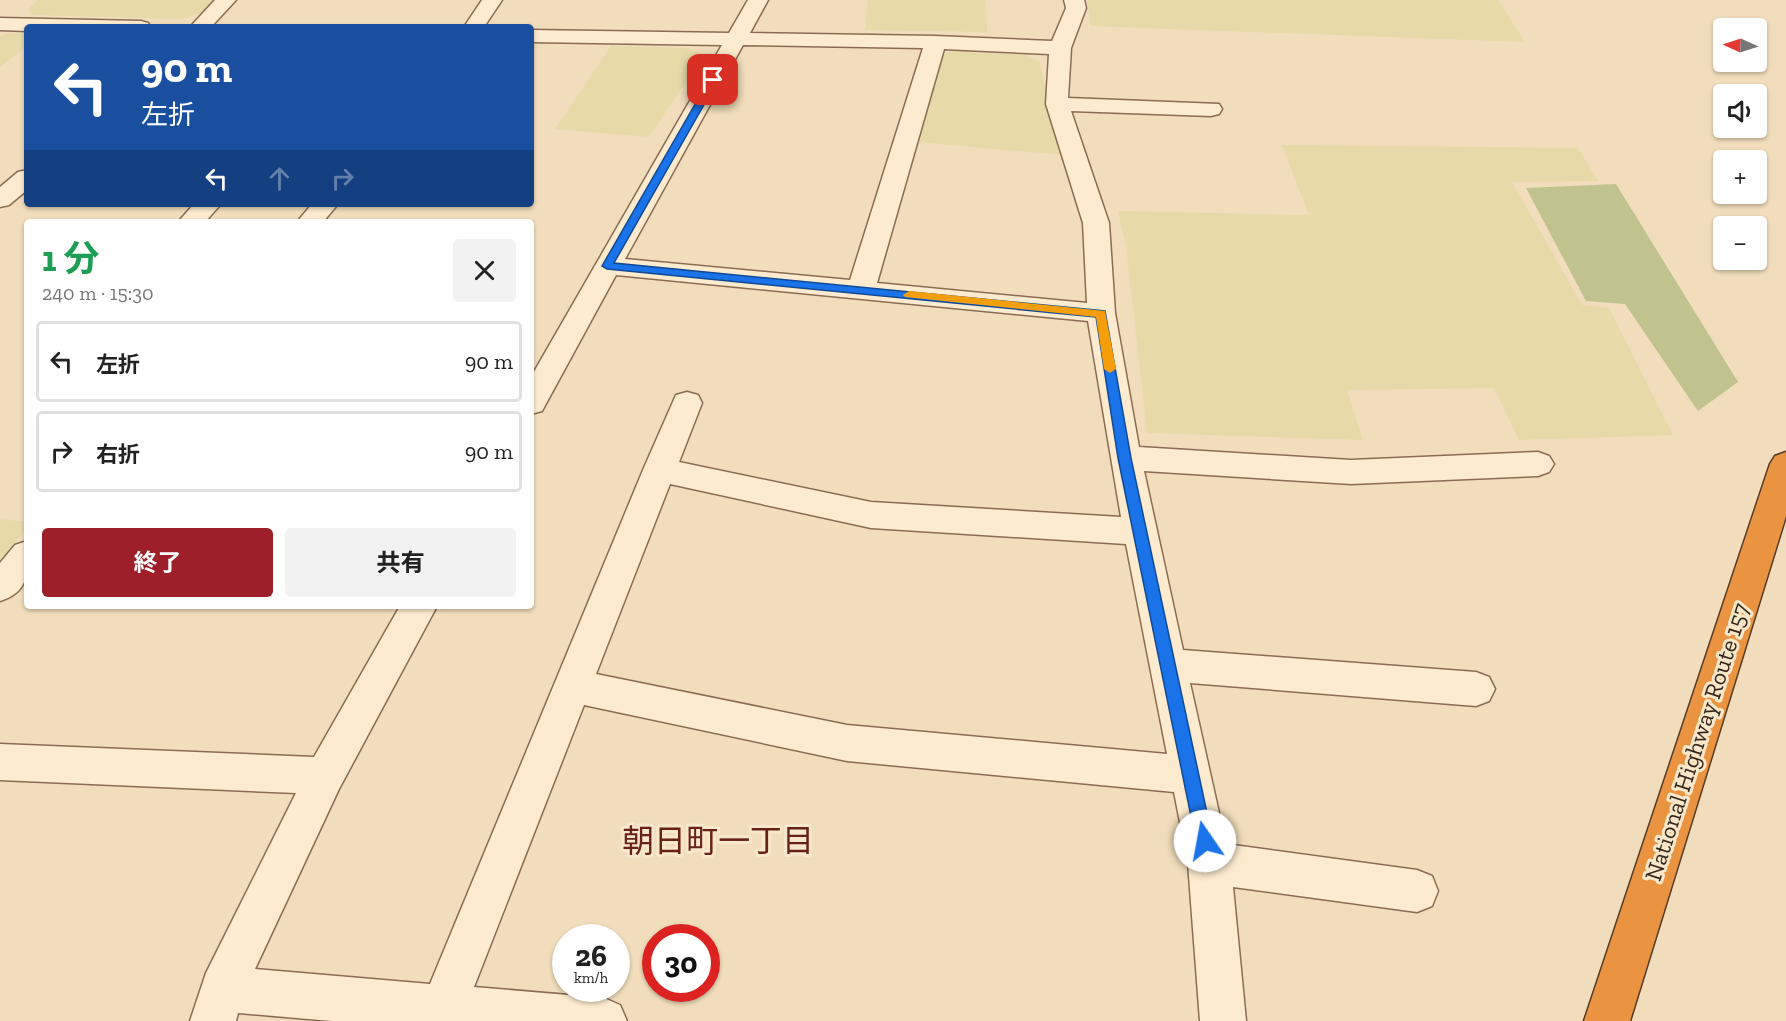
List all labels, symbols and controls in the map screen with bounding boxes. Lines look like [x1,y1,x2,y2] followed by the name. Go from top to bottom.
[1713,18,1767,72] north arrow
[1713,18,1767,270] map controls
[141,42,232,93] text: 90 m
[42,48,120,126] icon: left
[687,54,738,105] pin
[696,63,729,96] icon: arrive
[1713,84,1767,138] button: sound
[141,99,195,131] text: 左折
[1713,150,1767,204] button: +
[200,162,233,195] icon: left
[263,162,296,195] icon: ahead
[326,162,359,195] icon: right
[1713,216,1767,270] button: −
[42,237,99,280] text: 1 分
[453,239,516,302] button: close
[42,281,154,305] text: 240 m · 15:30
[45,345,78,378] icon: left
[465,348,513,375] text: 90 m
[96,351,140,378] text: 左折
[45,435,78,468] icon: right
[465,438,513,465] text: 90 m
[96,441,140,468] text: 右折
[42,528,273,597] button: 終了
[285,528,516,597] button: 共有
[1638,599,1755,884] street label: National Highway Route 157
[1173,809,1237,873] position arrow
[622,822,814,860] district label: 朝日町一丁目
[642,924,720,1002] speed limit sign: 30
[575,938,607,974] text: 26
[574,969,608,987] text: km/h

